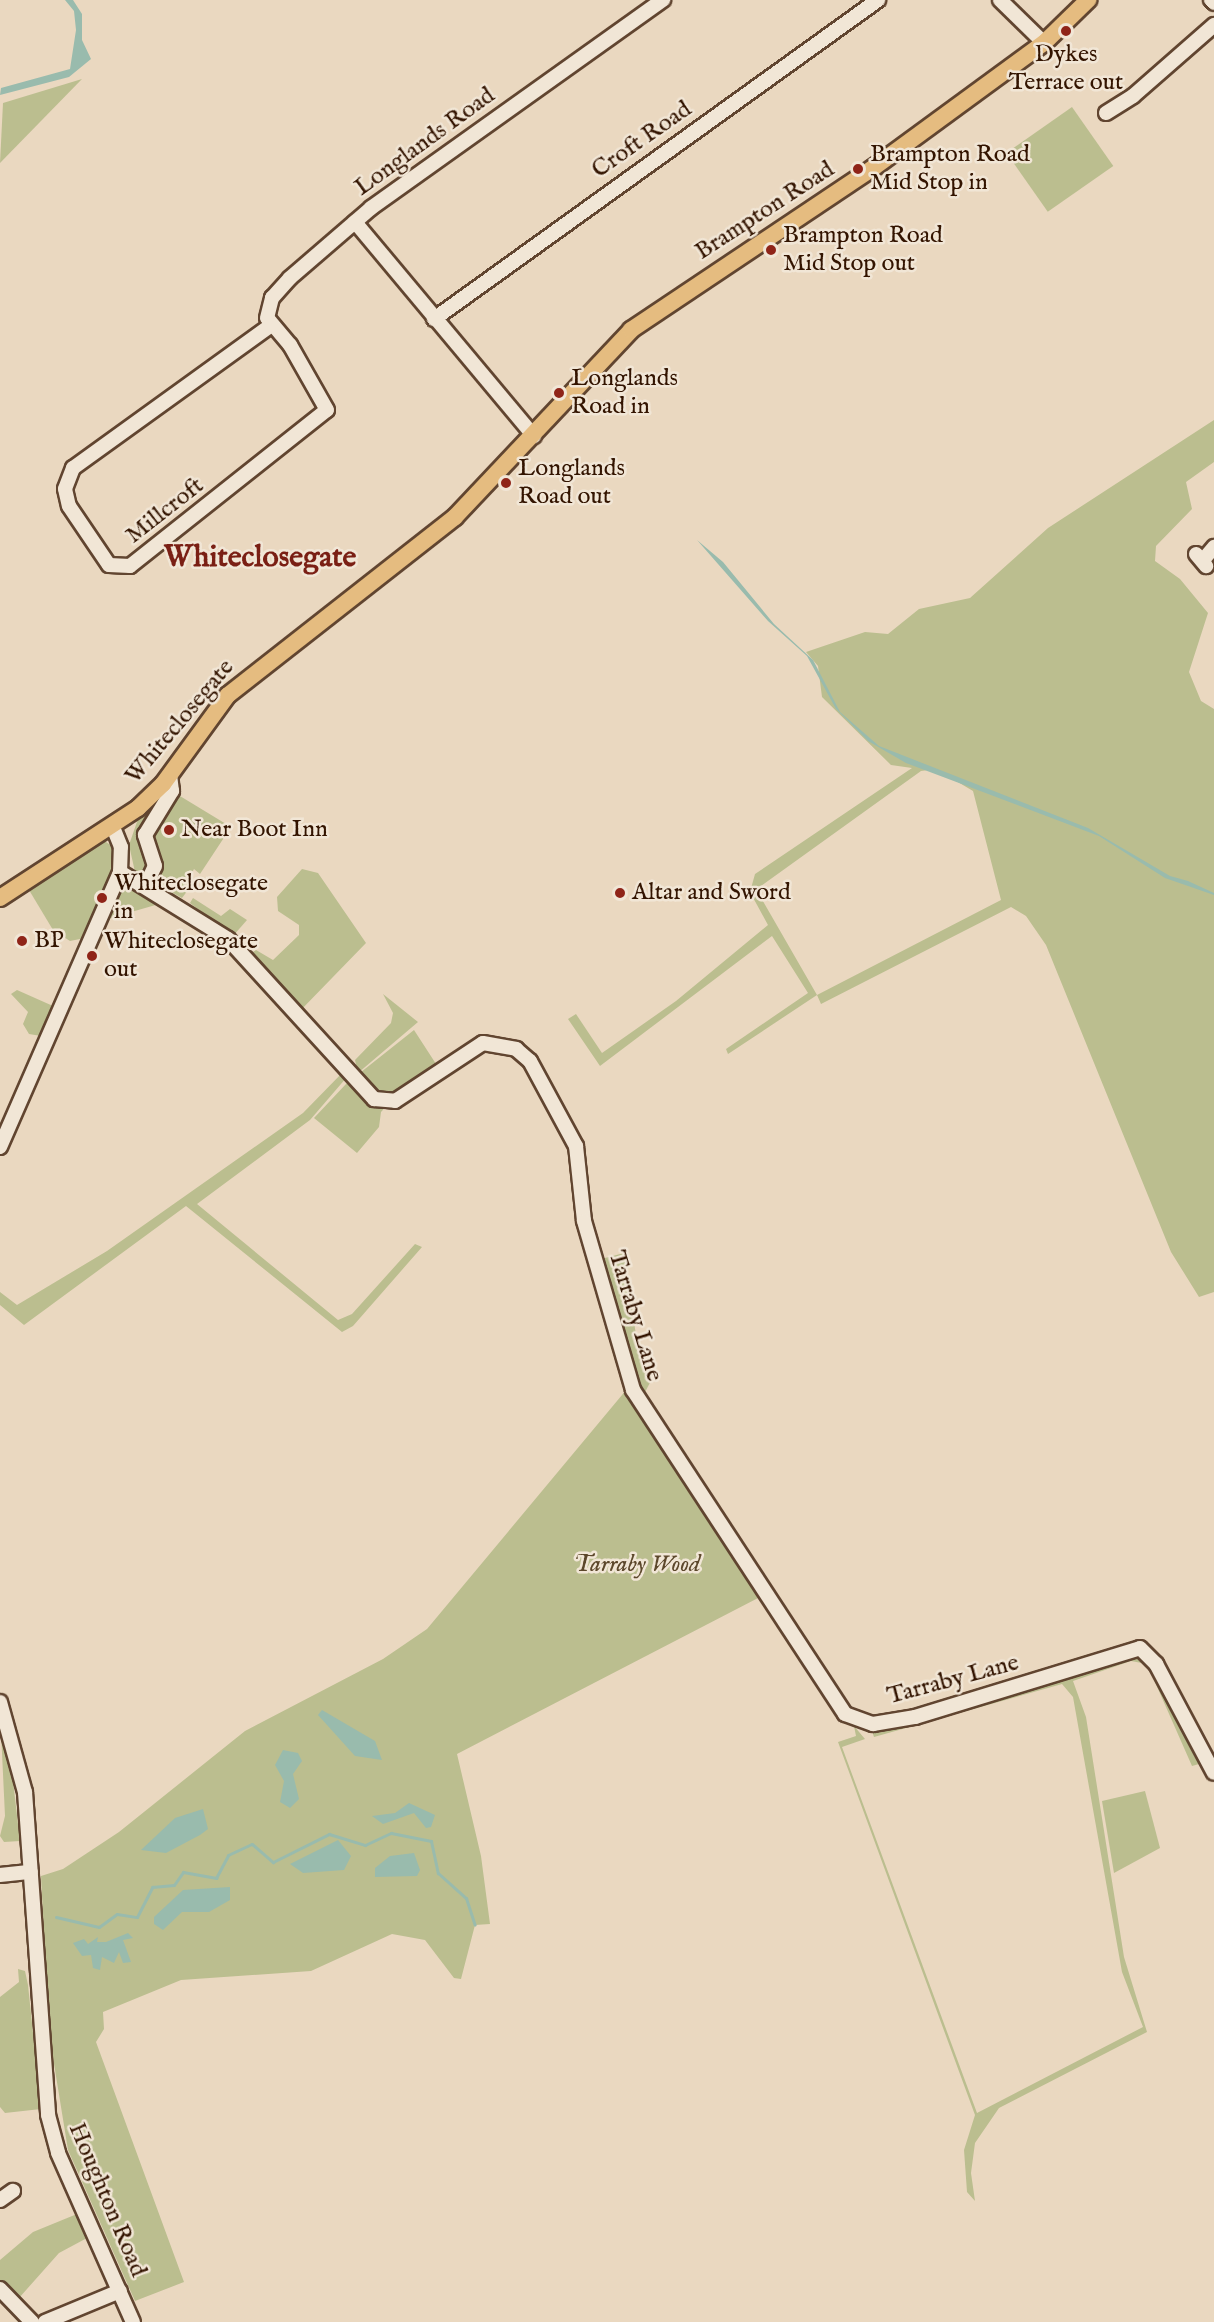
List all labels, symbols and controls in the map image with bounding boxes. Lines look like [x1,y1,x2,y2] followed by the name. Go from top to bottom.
[1059,24,1073,38] marker: Dykes Terrace out
[1009,41,1123,97] place label: Dykes Terrace out
[349,81,501,203] street label: Longlands Road
[587,95,697,185] street label: Croft Road
[870,141,1030,197] place label: Brampton Road Mid Stop in
[690,155,840,267] street label: Brampton Road
[851,162,865,176] marker: Brampton Road Mid Stop in
[783,222,943,278] place label: Brampton Road Mid Stop out
[764,243,778,257] marker: Brampton Road Mid Stop out
[571,365,678,421] place label: Longlands Road in
[552,386,566,400] marker: Longlands Road in
[518,455,625,511] place label: Longlands Road out
[120,472,210,550] street label: Millcroft
[499,476,513,490] marker: Longlands Road out
[164,540,356,576] district label: Whiteclosegate
[119,654,241,790] street label: Whiteclosegate
[181,816,328,844] place label: Near Boot Inn
[162,823,176,837] marker: Near Boot Inn
[114,870,268,926] place label: Whiteclosegate in
[632,879,791,907] place label: Altar and Sword
[613,886,627,900] marker: Altar and Sword
[95,891,109,905] marker: Whiteclosegate in
[34,927,64,955] place label: BP
[104,928,258,984] place label: Whiteclosegate out
[15,934,29,948] marker: BP
[85,949,99,963] marker: Whiteclosegate out
[602,1247,668,1385] street label: Tarraby Lane
[574,1551,700,1579] park label: Tarraby Wood
[884,1649,1022,1711] street label: Tarraby Lane
[62,2119,152,2281] street label: Houghton Road

